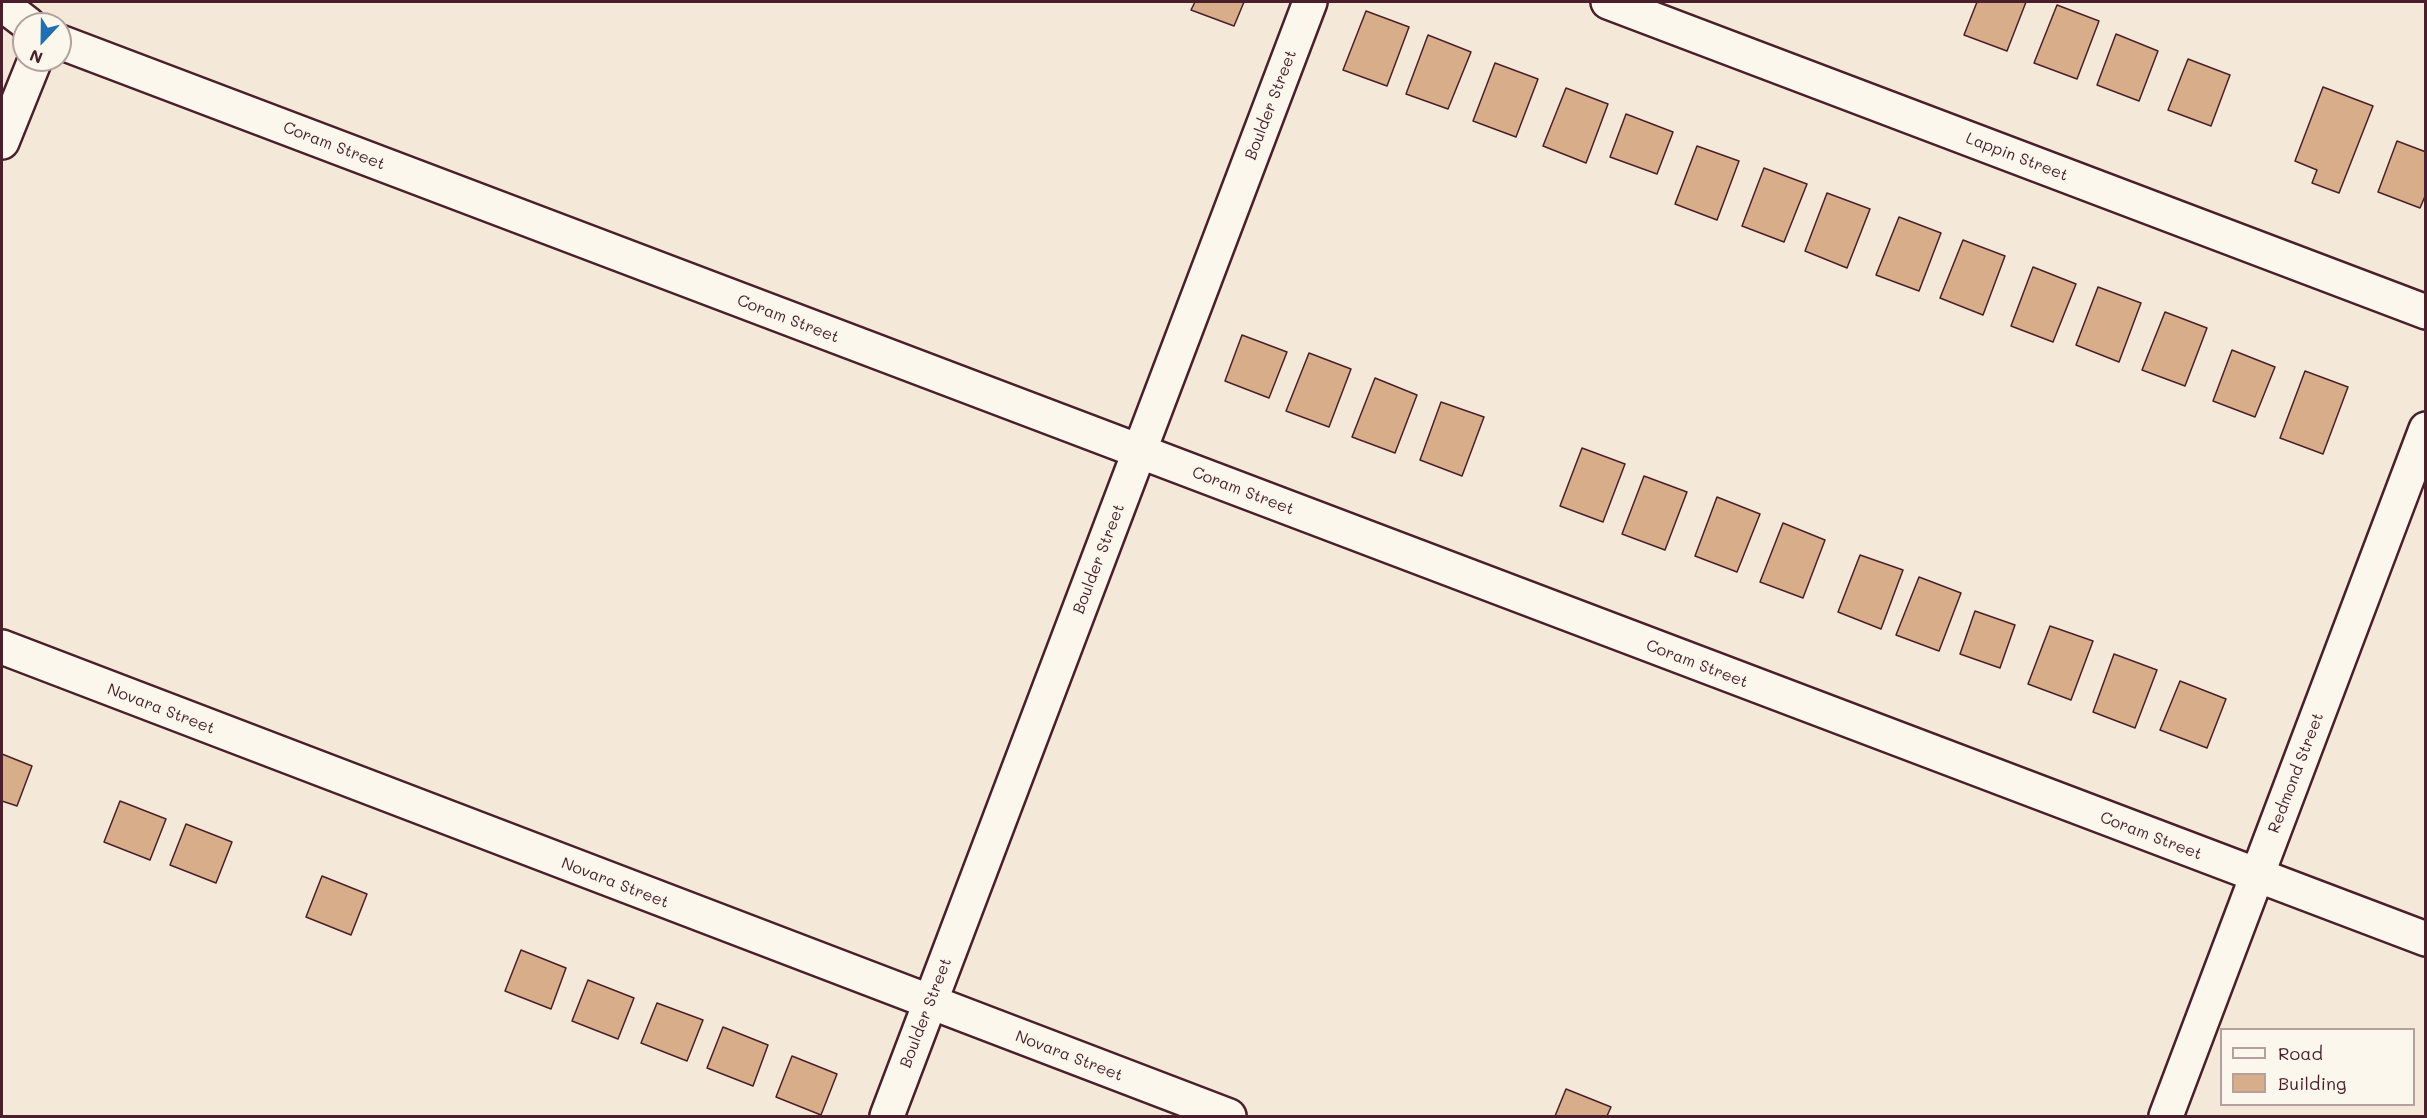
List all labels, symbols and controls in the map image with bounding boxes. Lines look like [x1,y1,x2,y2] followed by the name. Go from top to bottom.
[12,12,72,72] north arrow
[26,45,45,69] text: N
[1241,47,1301,163] street label: Boulder Street
[280,118,388,174] street label: Coram Street
[1963,129,2071,185] street label: Lappin Street
[734,291,842,347] street label: Coram Street
[1189,463,1297,519] street label: Coram Street
[1069,501,1129,617] street label: Boulder Street
[1643,636,1751,692] street label: Coram Street
[104,680,218,738] street label: Novara Street
[2264,710,2328,836] street label: Redmond Street
[2097,808,2205,864] street label: Coram Street
[558,854,672,912] street label: Novara Street
[896,955,956,1071] street label: Boulder Street
[1012,1027,1126,1085] street label: Novara Street
[2220,1028,2415,1106] legend
[2278,1041,2323,1065] text: Road
[2278,1071,2346,1095] text: Building

